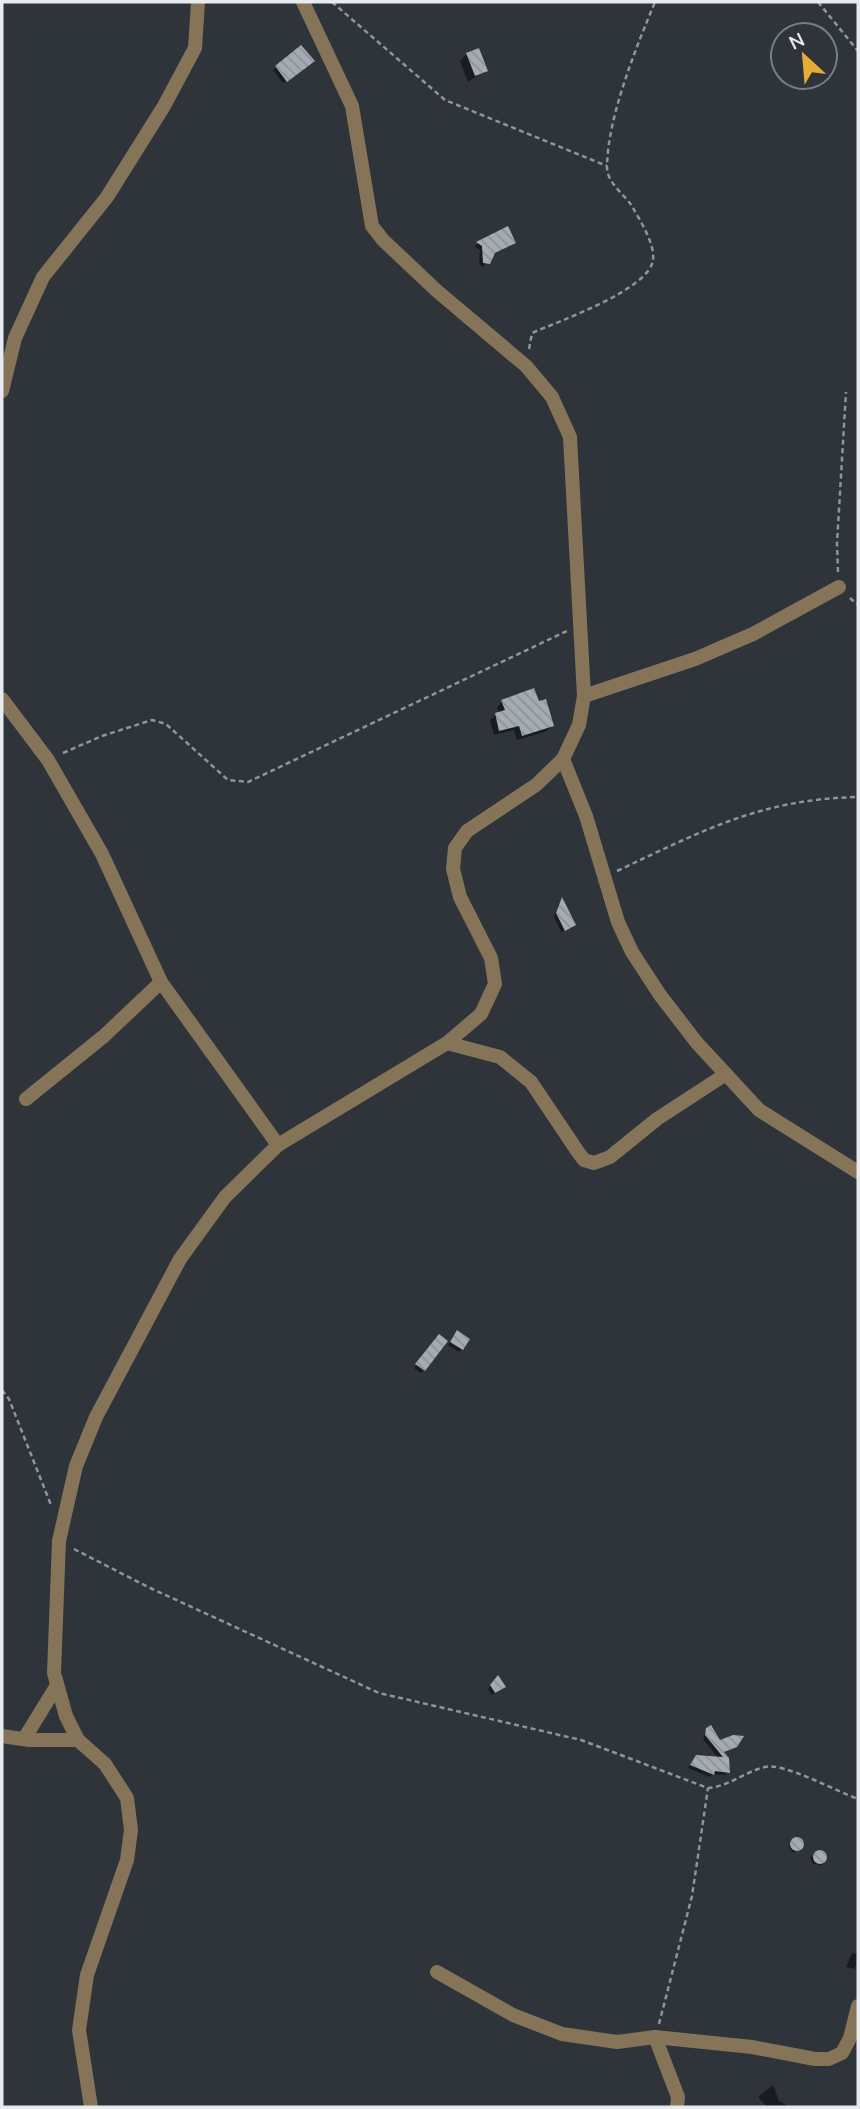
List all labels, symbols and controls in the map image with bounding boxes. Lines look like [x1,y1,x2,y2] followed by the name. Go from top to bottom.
[769,21,839,91] north arrow
[785,27,809,56] text: N

